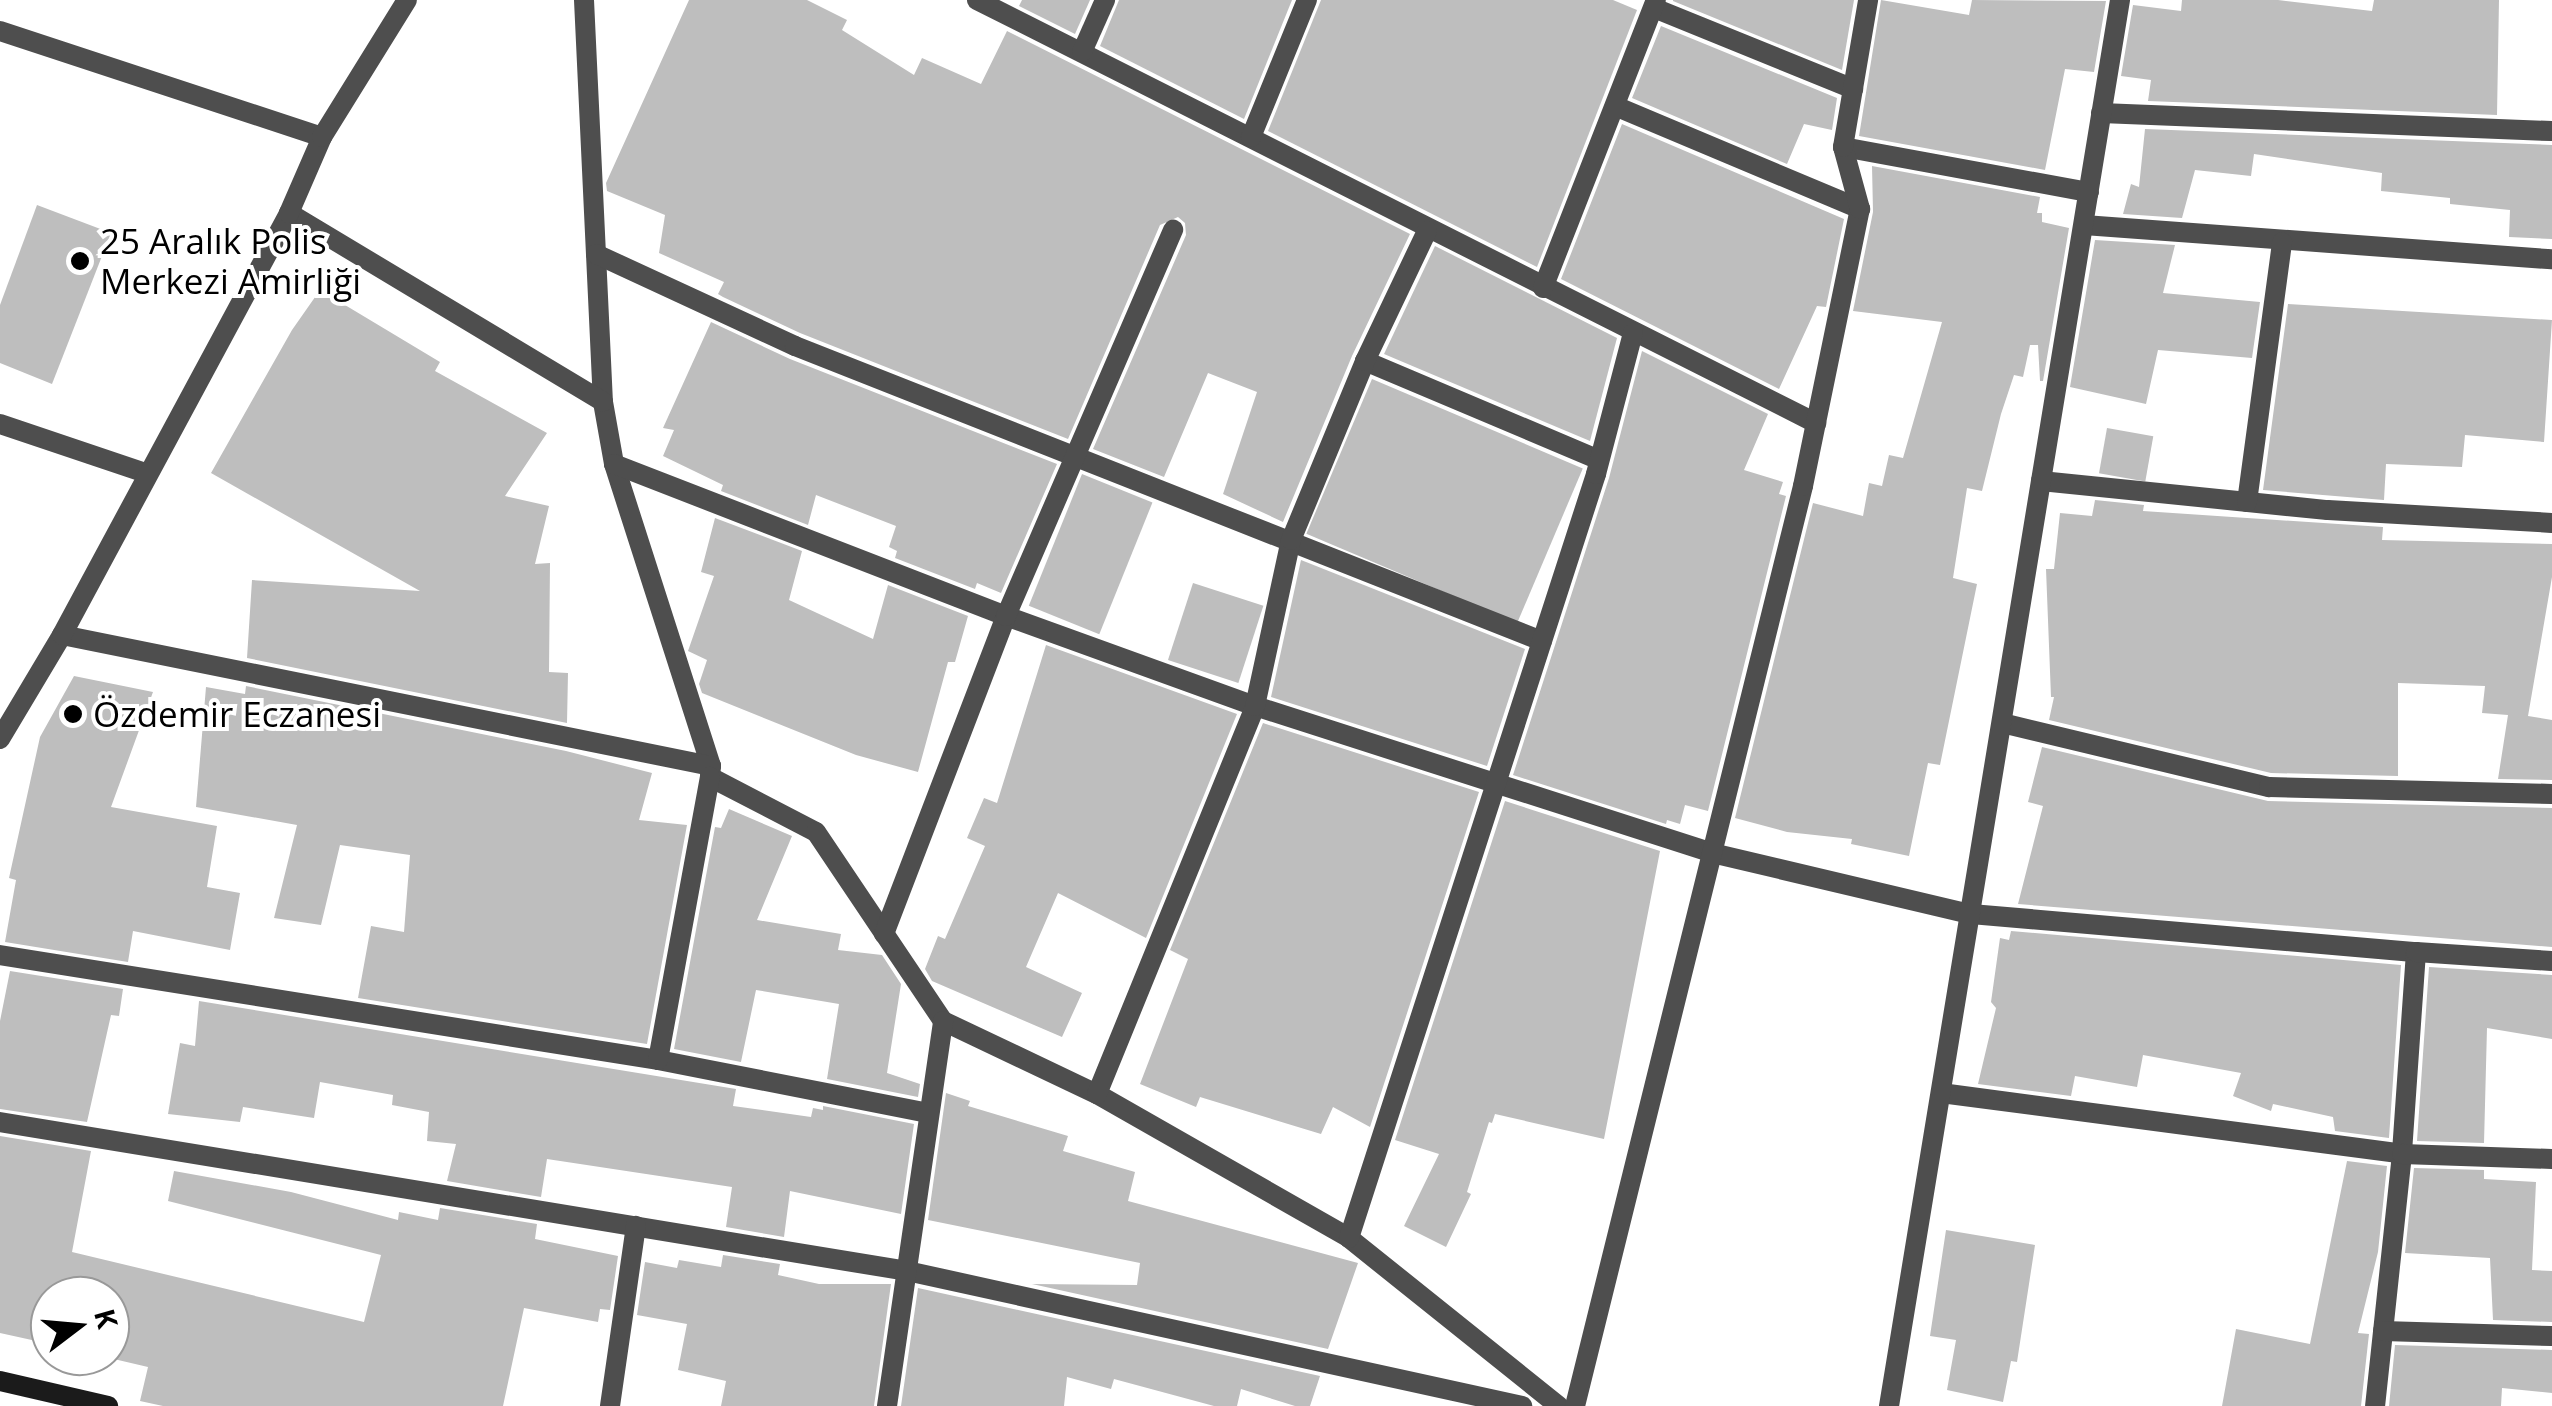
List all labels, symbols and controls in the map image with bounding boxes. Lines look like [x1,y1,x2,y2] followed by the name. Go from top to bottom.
[100,220,361,302] place label: 25 Aralık Polis Merkezi Amirliği
[69,250,91,272] marker: 25 Aralık Polis Merkezi Amirliği
[93,693,381,735] place label: Özdemir Eczanesi
[62,703,84,725] marker: Özdemir Eczanesi
[30,1276,130,1376] north arrow
[86,1304,128,1332] text: K

